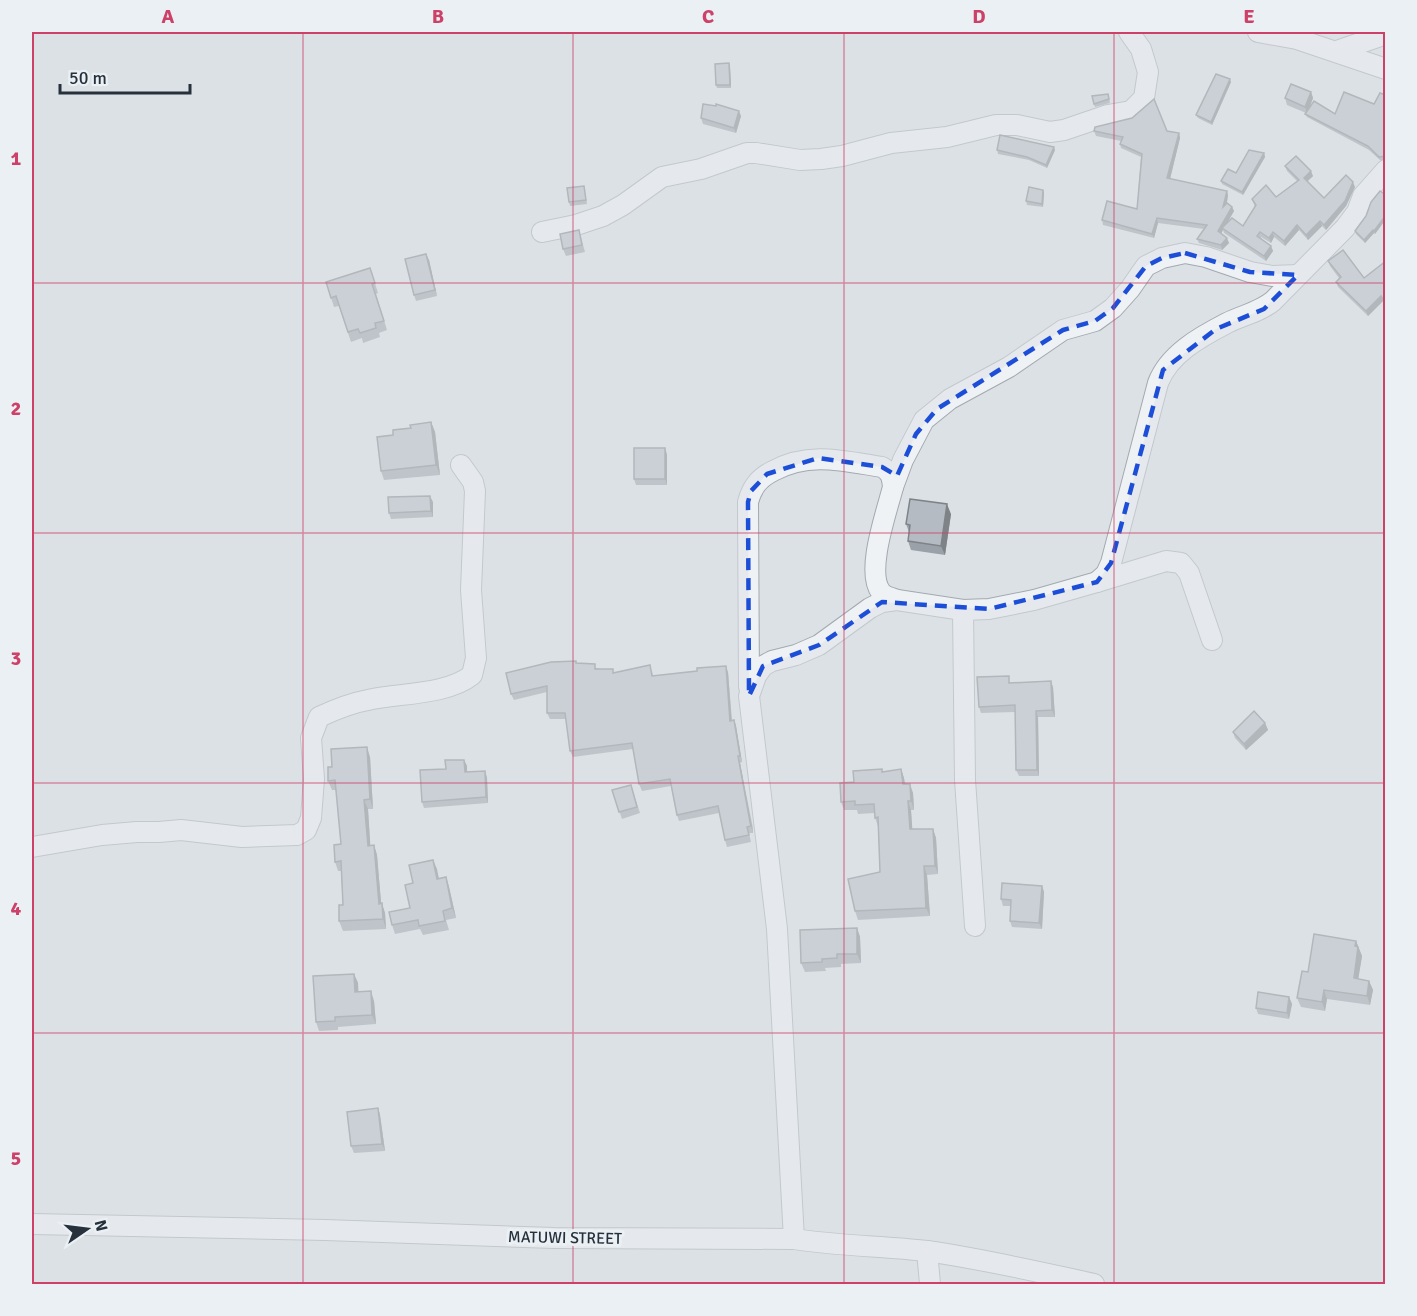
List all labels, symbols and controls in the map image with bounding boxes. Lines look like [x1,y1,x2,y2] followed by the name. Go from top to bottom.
[162,4,175,29] text: A
[432,4,444,29] text: B
[702,4,714,29] text: C
[972,4,986,29] text: D
[1243,4,1255,29] text: E
[60,57,190,95] scale bar
[69,67,107,89] text: 50 m
[11,146,22,171] text: 1
[11,396,21,421] text: 2
[11,646,21,671] text: 3
[11,896,22,921] text: 4
[11,1146,21,1171] text: 5
[57,1199,117,1259] north arrow
[90,1218,112,1233] text: N
[508,1227,622,1249] street label: MATUWI STREET

